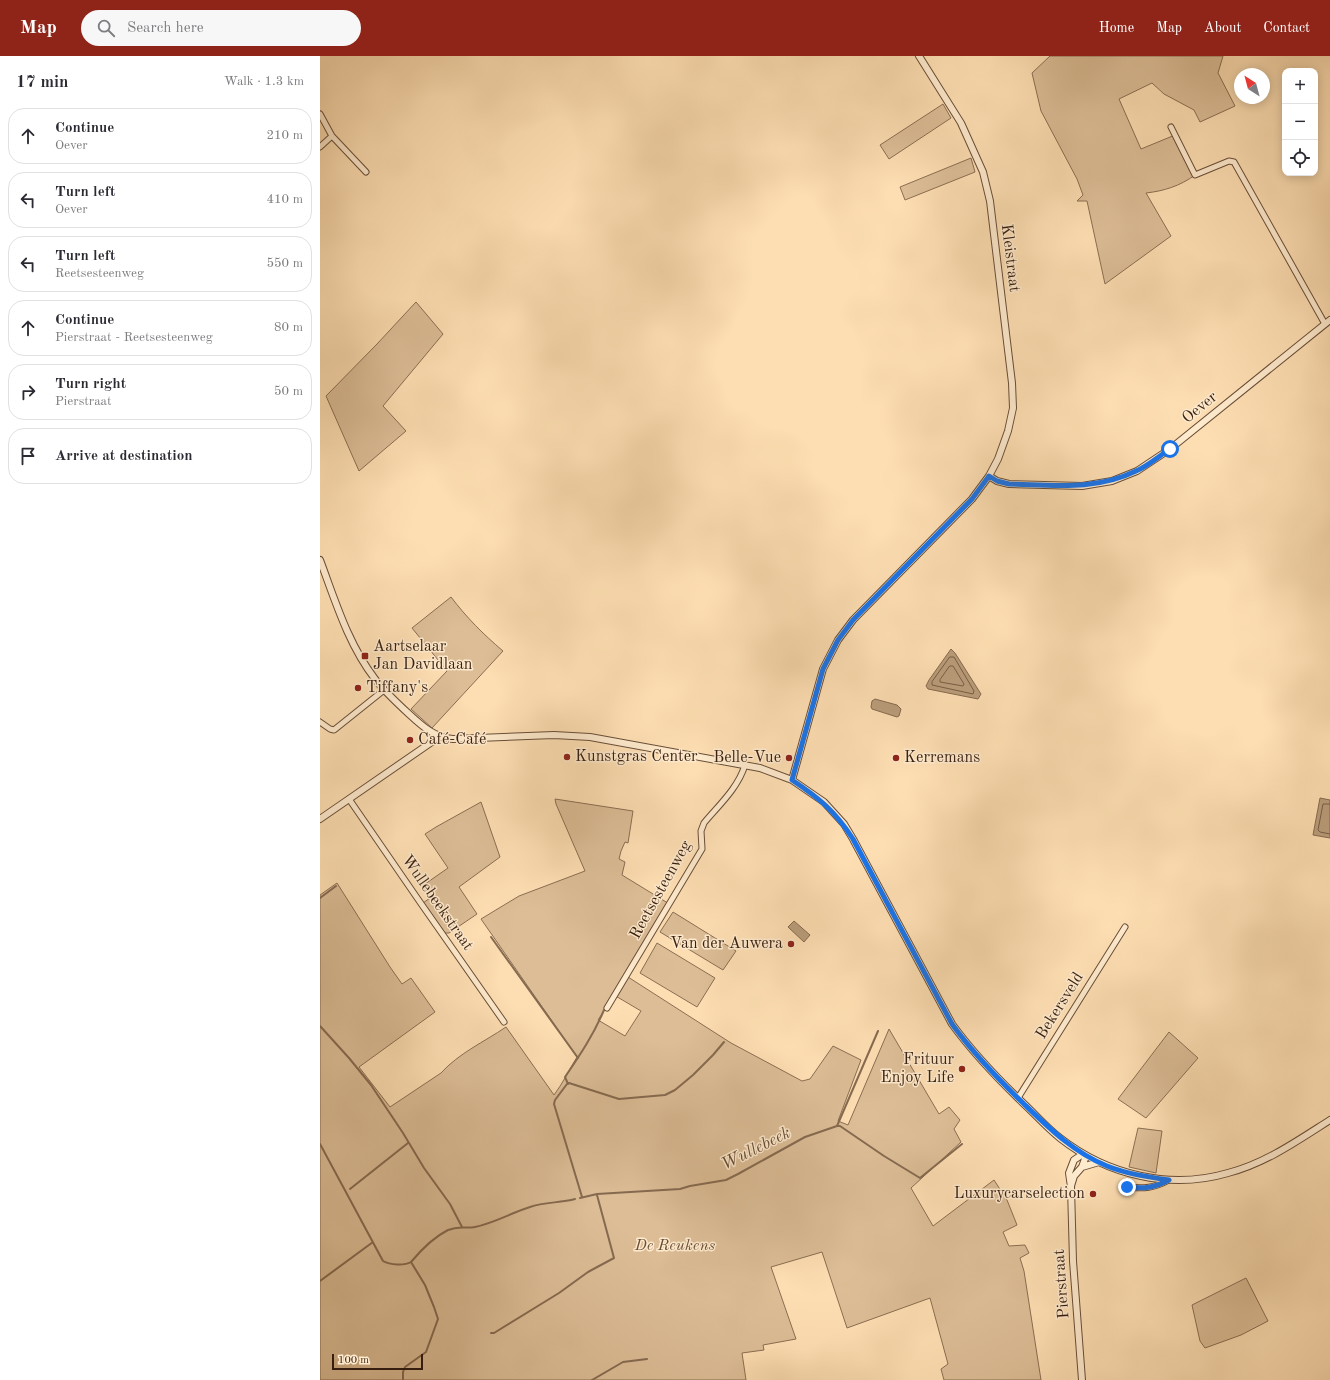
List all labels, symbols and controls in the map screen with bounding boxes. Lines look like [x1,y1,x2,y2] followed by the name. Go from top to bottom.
[81,10,361,46] search box
[95,17,117,39] icon: search
[20,19,57,38] text: Map
[127,21,204,36] text: Search here
[1099,21,1134,35] text: Home
[1156,21,1182,35] text: Map
[1204,21,1241,35] text: About
[1263,21,1310,35] text: Contact
[1234,68,1270,104] north arrow
[1282,68,1318,176] map controls
[1282,68,1318,104] button: +
[16,74,69,91] text: 17 min
[224,75,304,88] text: Walk · 1.3 km
[1282,104,1318,140] button: −
[55,121,114,136] text: Continue
[17,125,39,147] icon: ahead
[266,129,303,142] text: 210 m
[55,139,88,152] text: Oever
[1282,140,1318,176] button: locate
[55,185,115,200] text: Turn left
[17,189,39,211] icon: left
[266,193,303,206] text: 410 m
[55,203,88,216] text: Oever
[998,223,1022,293] street label: Kleistraat
[55,249,115,264] text: Turn left
[17,253,39,275] icon: left
[266,257,303,270] text: 550 m
[55,267,144,280] text: Reetsesteenweg
[55,313,114,328] text: Continue
[17,317,39,339] icon: ahead
[274,321,303,334] text: 80 m
[55,331,213,344] text: Pierstraat - Reetsesteenweg
[55,377,126,392] text: Turn right
[17,381,39,403] icon: right
[274,385,303,398] text: 50 m
[1179,389,1221,427] street label: Oever
[55,395,112,408] text: Pierstraat
[1161,440,1179,458] route start
[17,445,39,467] icon: arrive
[55,449,193,464] text: Arrive at destination
[373,639,473,673] place label: Aartselaar Jan Davidlaan
[360,651,370,661] marker: Aartselaar Jan Davidlaan
[366,680,428,696] place label: Tiffany's
[353,683,363,693] marker: Tiffany's
[418,732,486,748] place label: Café-Café
[405,735,415,745] marker: Café-Café
[575,749,698,765] place label: Kunstgras Center
[713,750,781,766] place label: Belle-Vue
[904,750,980,766] place label: Kerremans
[562,752,572,762] marker: Kunstgras Center
[784,753,794,763] marker: Belle-Vue
[891,753,901,763] marker: Kerremans
[627,838,695,942] street label: Reetsesteenweg
[398,852,476,954] street label: Wullebeekstraat
[670,936,783,952] place label: Van der Auwera
[786,939,796,949] marker: Van der Auwera
[1033,970,1087,1042] street label: Bekersveld
[881,1052,954,1086] place label: Frituur Enjoy Life
[957,1064,967,1074] marker: Frituur Enjoy Life
[719,1124,793,1174] water label: Wullebeek
[1118,1178,1136,1196] route end
[954,1186,1085,1202] place label: Luxurycarselection
[1088,1189,1098,1199] marker: Luxurycarselection
[634,1238,716,1254] park label: De Reukens
[1052,1248,1072,1319] street label: Pierstraat
[332,1352,423,1371] scale bar
[338,1355,369,1366] text: 100 m

